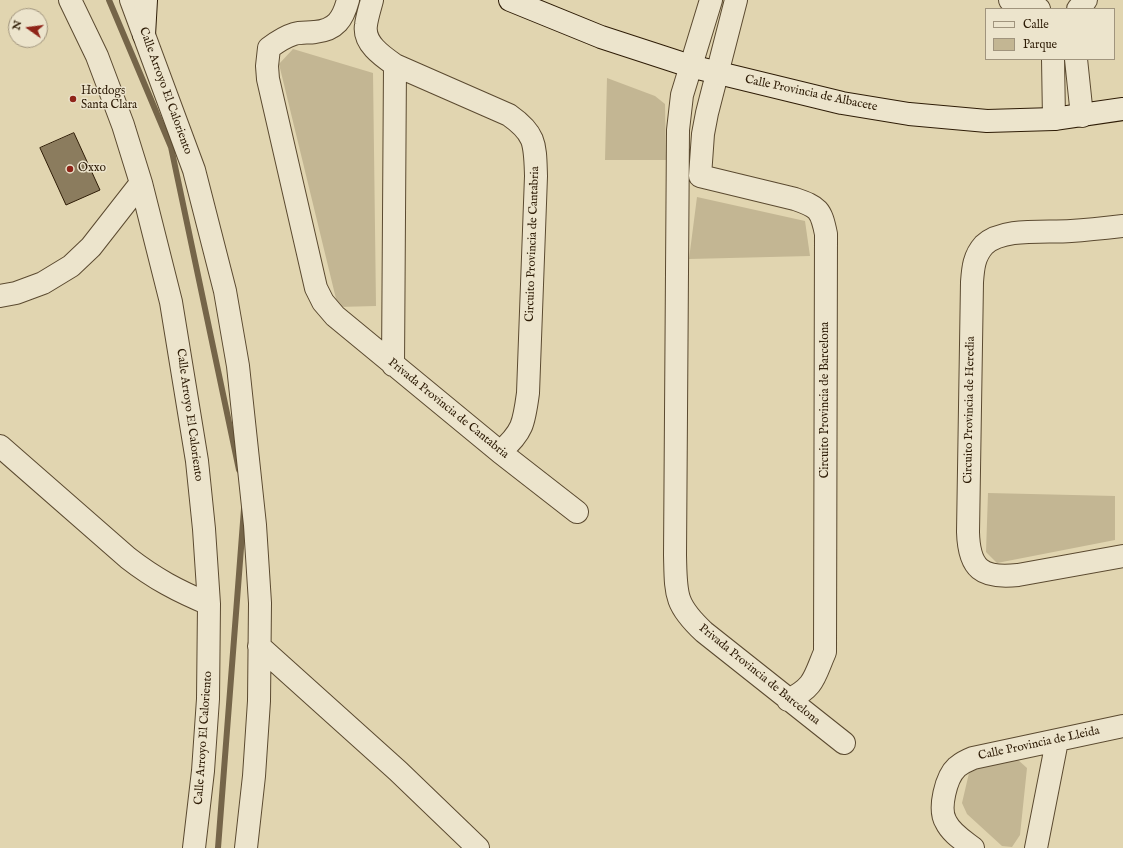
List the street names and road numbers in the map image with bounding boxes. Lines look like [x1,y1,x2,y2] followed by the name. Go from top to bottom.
[135,26,195,156] street label: Calle Arroyo El Caloriento
[743,73,879,115] street label: Calle Provincia de Albacete
[523,166,543,322] street label: Circuito Provincia de Cantabria
[819,322,833,478] street label: Circuito Provincia de Barcelona
[962,336,978,484] street label: Circuito Provincia de Heredia
[173,348,205,482] street label: Calle Arroyo El Caloriento
[385,356,511,462] street label: Privada Provincia de Cantabria
[695,622,823,728] street label: Privada Provincia de Barcelona
[192,671,216,805] street label: Calle Arroyo El Caloriento
[977,724,1101,764] street label: Calle Provincia de Lleida

